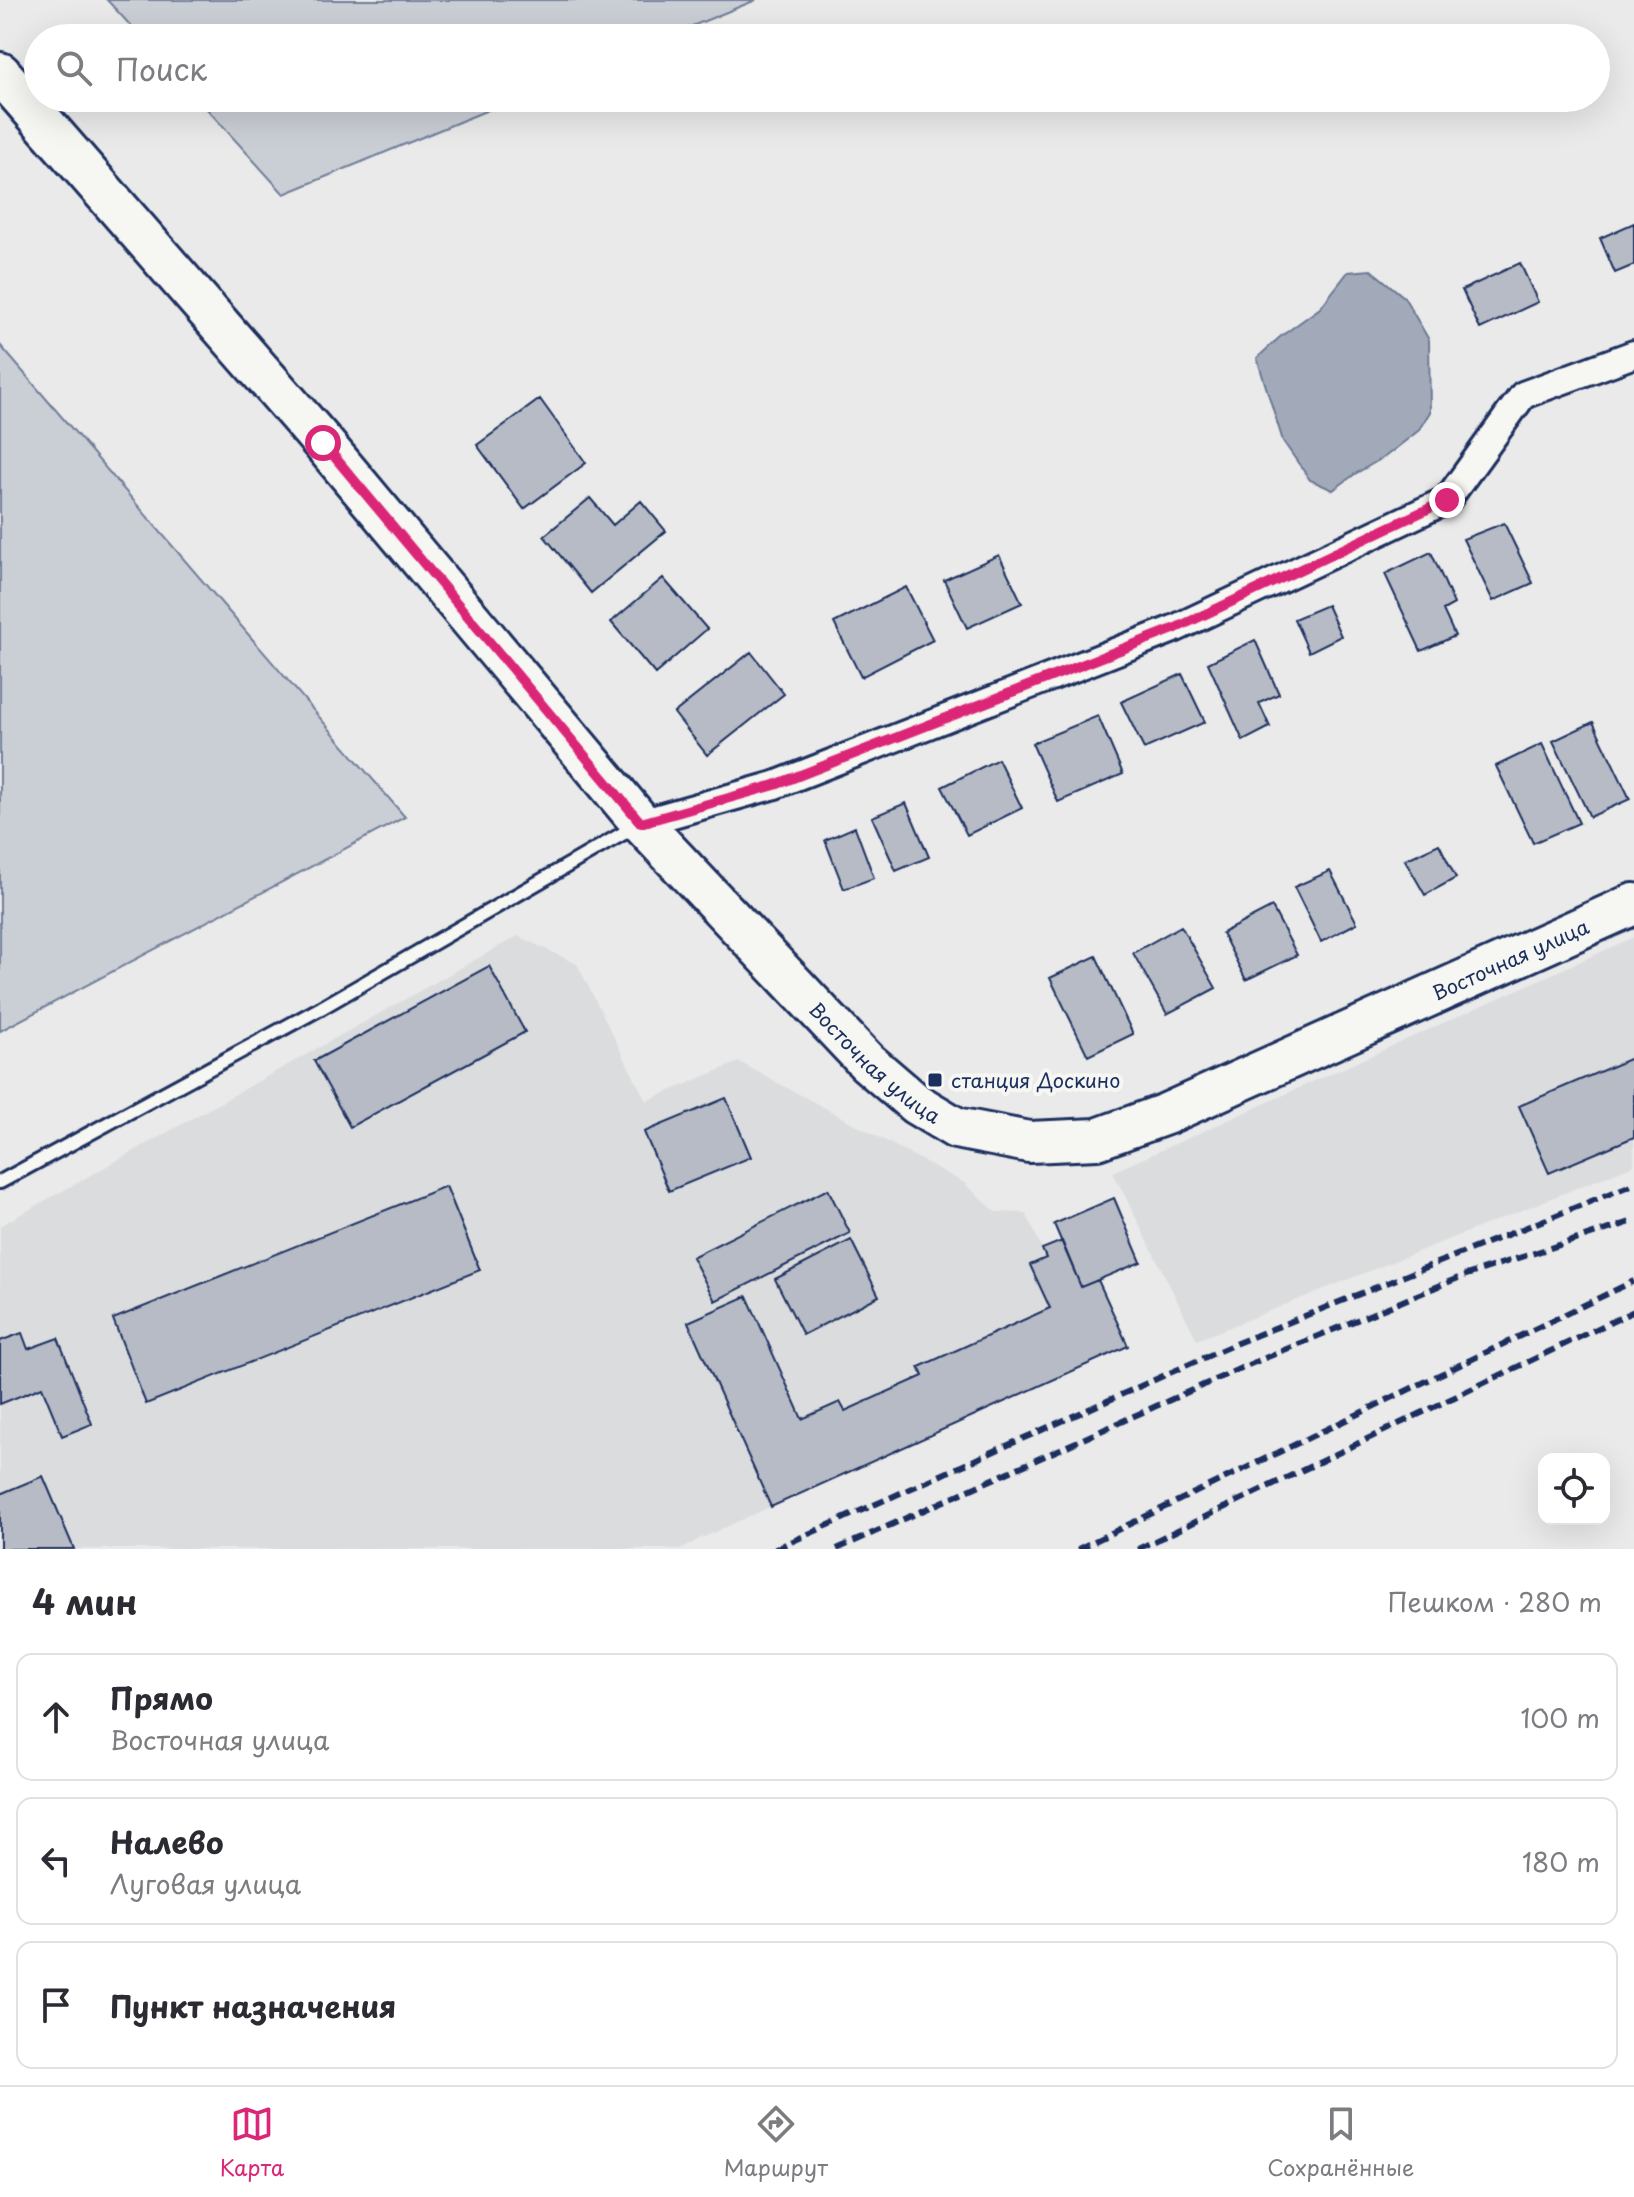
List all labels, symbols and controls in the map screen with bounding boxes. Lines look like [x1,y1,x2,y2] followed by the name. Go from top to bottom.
[24,24,1610,112] search box
[52,46,96,90] icon: search
[116,46,207,91] text: Поиск
[305,425,341,461] route start
[1429,482,1465,518] route end
[1427,911,1594,1008] street label: Восточная улица
[802,995,947,1131] street label: Восточная улица
[951,1065,1120,1095] place label: станция Доскино
[926,1071,944,1089] marker: станция Доскино
[1538,1453,1610,1525] map controls
[1538,1453,1610,1525] button: locate
[32,1575,137,1627] text: 4 мин
[1387,1582,1602,1621] text: Пешком · 280 m
[110,1675,213,1720] text: Прямо
[34,1695,78,1739] icon: ahead
[1520,1698,1600,1737] text: 100 m
[110,1720,329,1759] text: Восточная улица
[110,1819,224,1864] text: Налево
[34,1839,78,1883] icon: left
[1522,1842,1600,1881] text: 180 m
[110,1864,301,1903] text: Луговая улица
[34,1983,78,2027] icon: arrive
[110,1983,396,2028] text: Пункт назначения
[220,2102,284,2183] tab: Карта
[724,2102,828,2183] tab: Маршрут
[1267,2102,1414,2183] tab: Сохранённые

